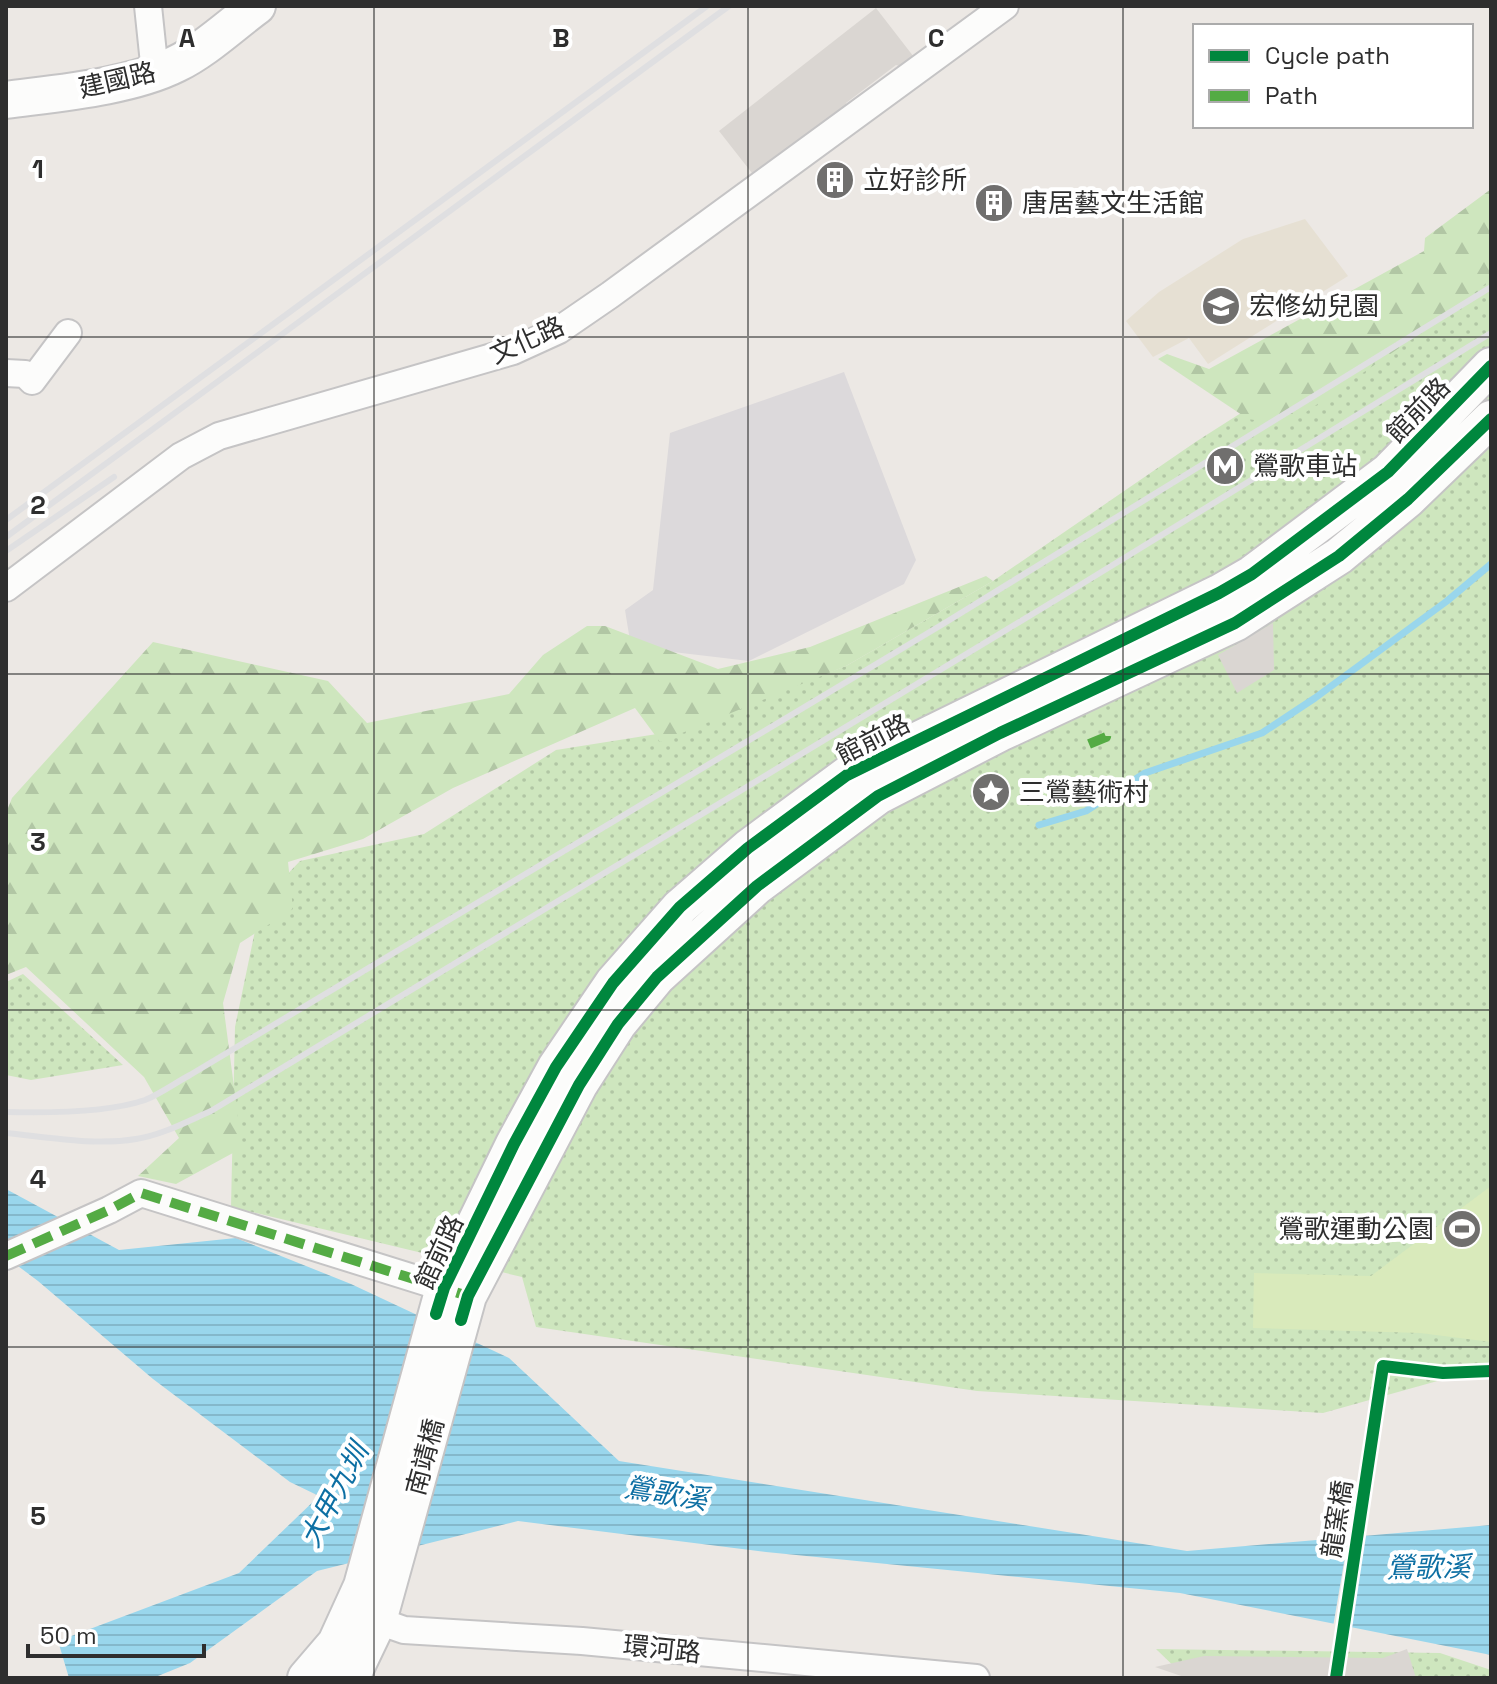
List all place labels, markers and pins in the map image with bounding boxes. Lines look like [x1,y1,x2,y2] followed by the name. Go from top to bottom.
[814,159,856,201] building icon: 立好診所
[863,163,967,197] place label: 立好診所
[973,182,1015,224] building icon: 唐居藝文生活館
[1022,186,1204,220] place label: 唐居藝文生活館
[1200,285,1242,327] school or university icon: 宏修幼兒園
[1249,289,1379,323] place label: 宏修幼兒園
[1204,445,1246,487] metro station icon: 鶯歌車站
[1253,449,1357,483] place label: 鶯歌車站
[970,771,1012,813] place icon: 三鶯藝術村
[1019,775,1149,809] place label: 三鶯藝術村
[1441,1208,1483,1250] sports icon: 鶯歌運動公園
[1278,1212,1434,1246] place label: 鶯歌運動公園

